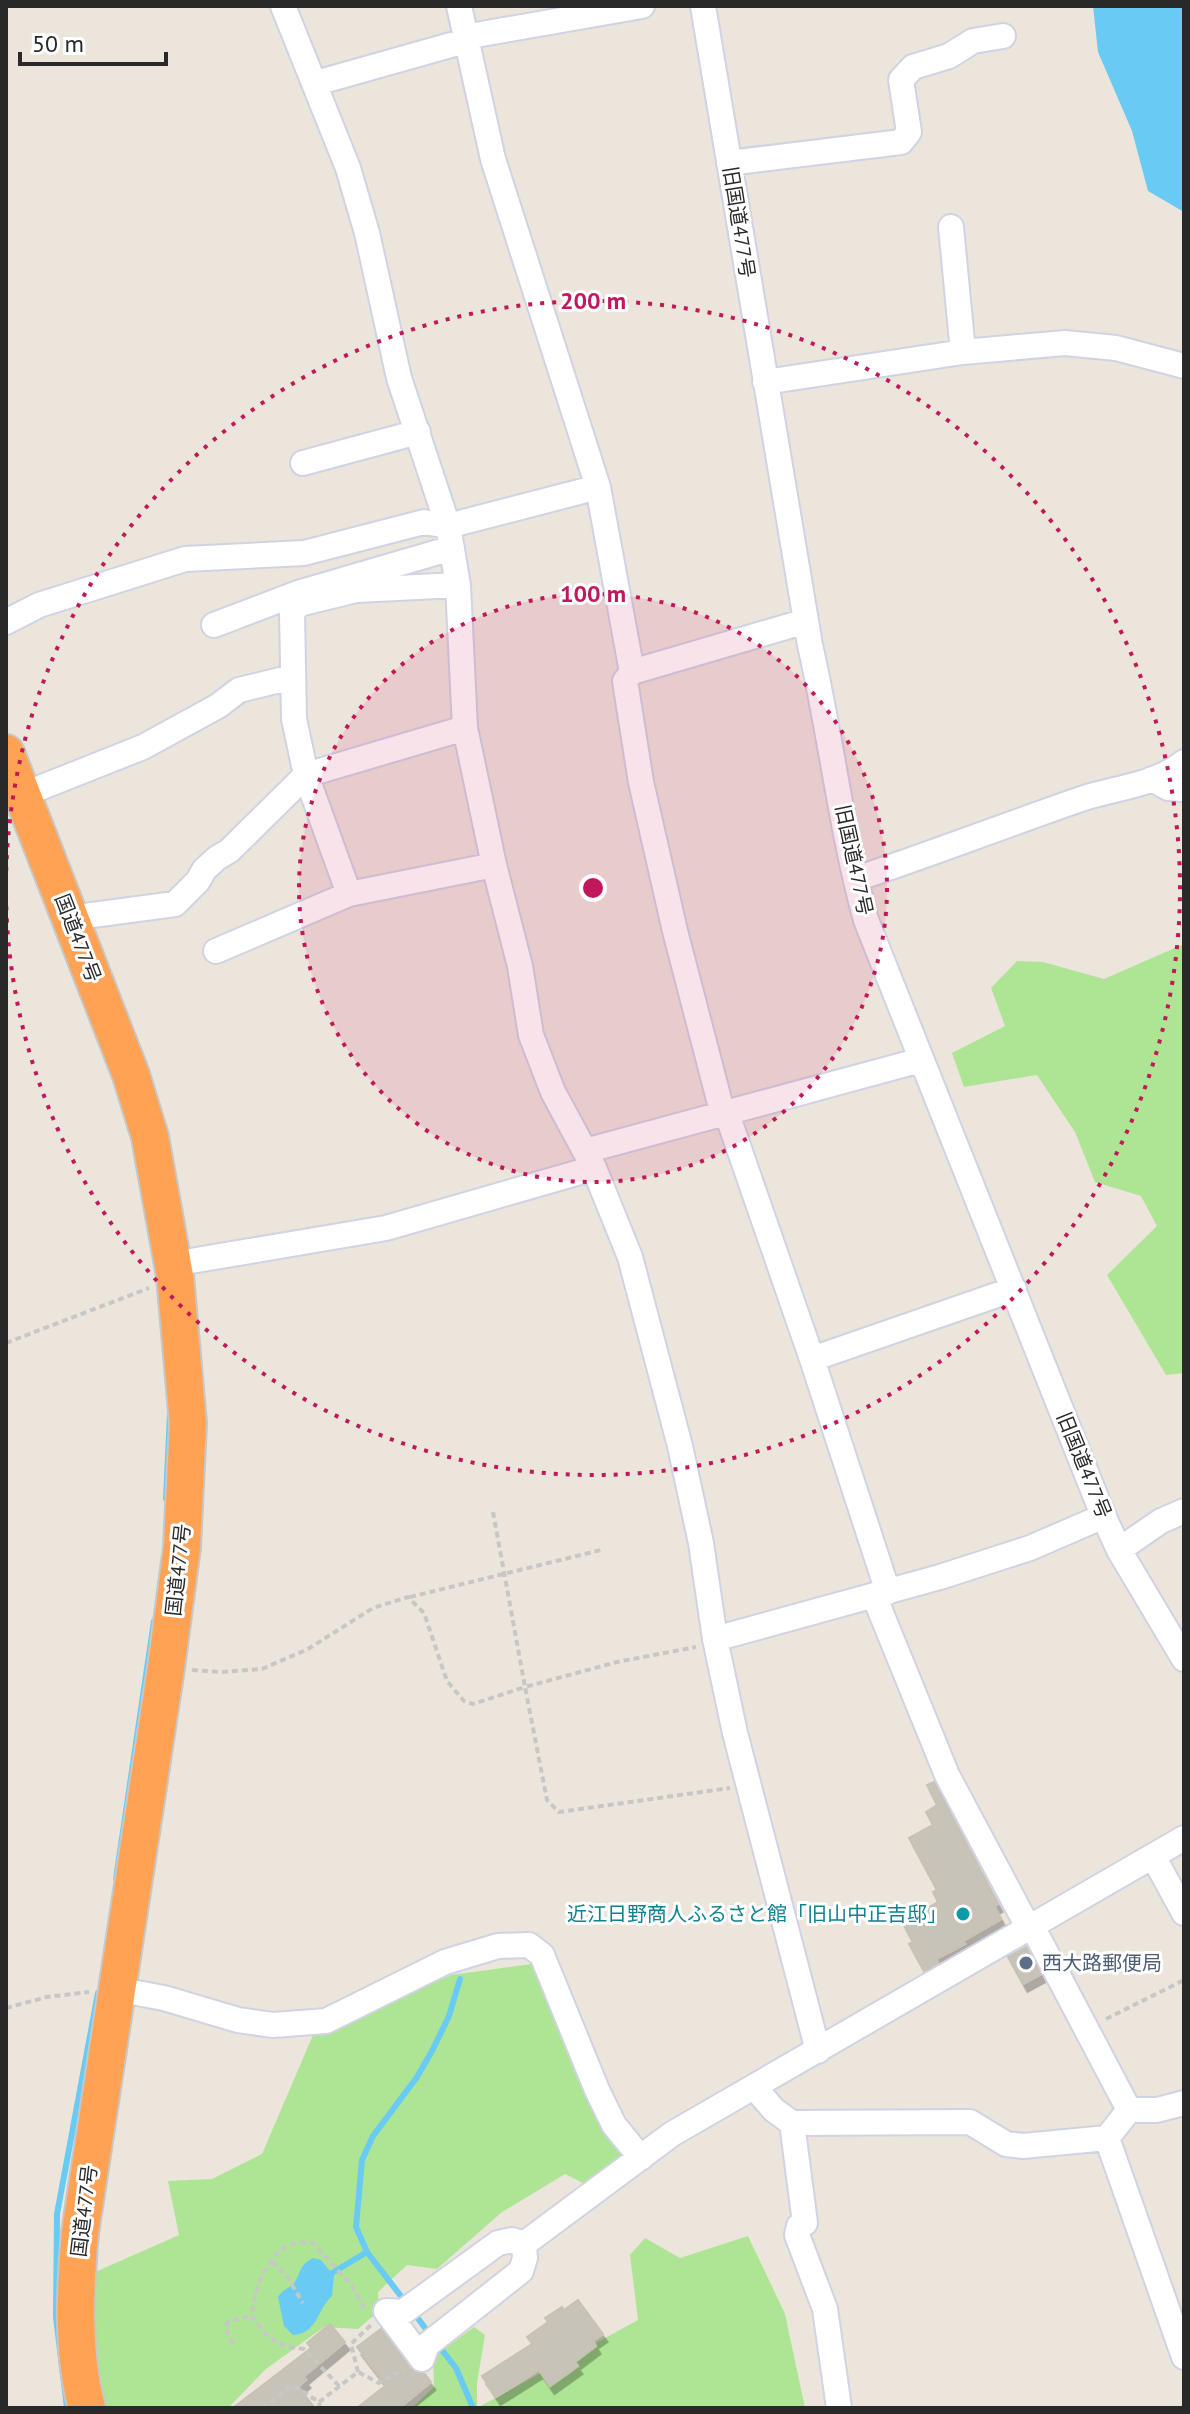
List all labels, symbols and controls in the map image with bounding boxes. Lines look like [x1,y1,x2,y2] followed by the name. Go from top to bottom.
[20,16,166,66] scale bar
[32,28,84,59] text: 50 m
[717,164,761,280] street label: 旧国道477号
[560,285,626,316] text: 200 m
[560,578,626,609] text: 100 m
[830,802,878,918] street label: 旧国道477号
[579,874,607,902] centre of rings
[49,890,107,986] street label: 国道477号
[1051,1408,1117,1522] street label: 旧国道477号
[160,1523,196,1617] street label: 国道477号
[567,1901,947,1927] place label: 近江日野商人ふるさと館「旧山中正吉邸」
[954,1905,972,1923] marker: 近江日野商人ふるさと館「旧山中正吉邸」
[1042,1950,1162,1976] place label: 西大路郵便局
[1017,1954,1035,1972] marker: 西大路郵便局
[65,2163,103,2259] street label: 国道477号

